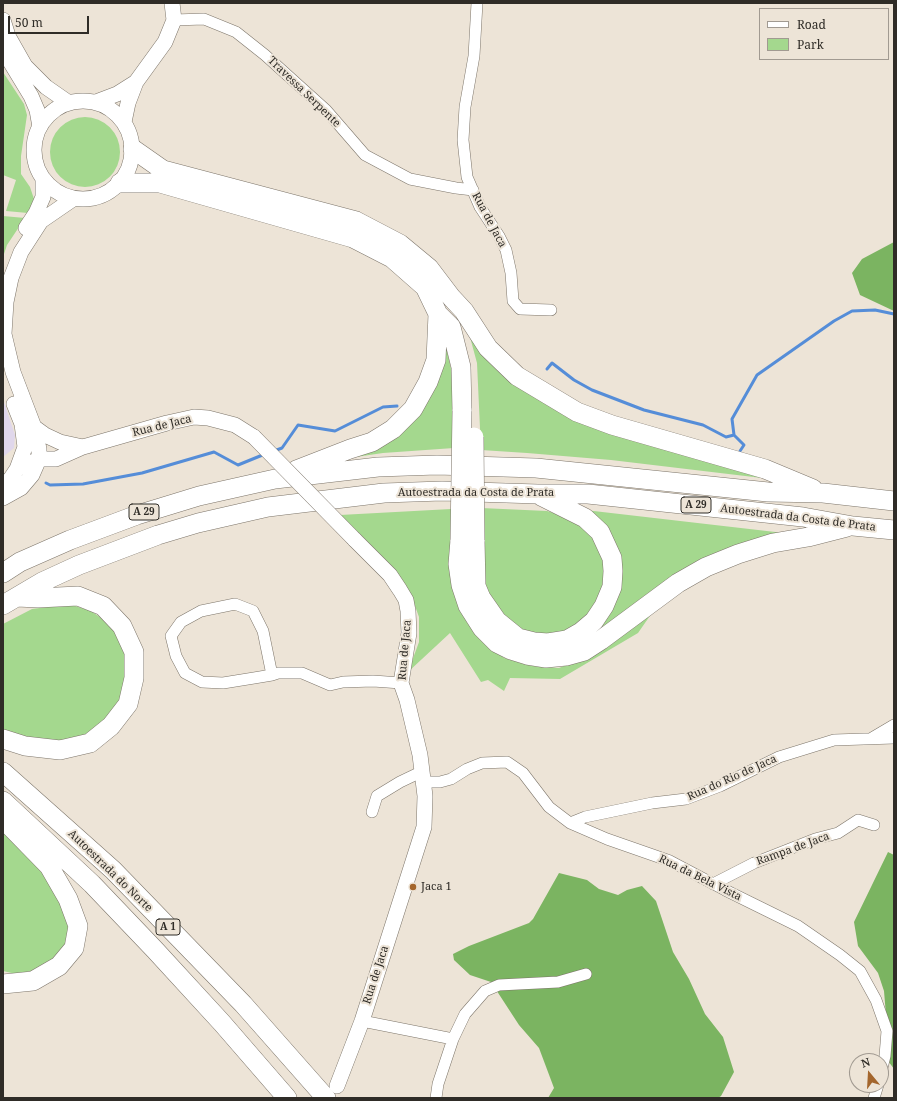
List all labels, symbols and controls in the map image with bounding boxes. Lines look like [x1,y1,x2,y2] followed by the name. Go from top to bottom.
[10,8,91,34] scale bar
[759,8,889,60] legend
[15,14,43,31] text: 50 m
[797,16,826,33] text: Road
[797,36,824,53] text: Park
[265,54,343,130] street label: Travessa Serpente
[469,190,509,250] street label: Rua de Jaca
[131,412,193,440] street label: Rua de Jaca
[398,486,554,500] street label: Autoestrada da Costa de Prata
[681,497,711,513] road number: A 29
[719,502,877,534] street label: Autoestrada da Costa de Prata
[129,504,159,520] road number: A 29
[396,619,414,681] street label: Rua de Jaca
[685,752,779,804] street label: Rua do Rio de Jaca
[65,827,155,915] street label: Autoestrada do Norte
[755,830,831,868] street label: Rampa de Jaca
[656,852,744,904] street label: Rua da Bela Vista
[421,880,452,894] place label: Jaca 1
[408,882,418,892] marker: Jaca 1
[156,919,180,935] road number: A 1
[360,944,392,1006] street label: Rua de Jaca
[849,1053,889,1093] north arrow
[859,1054,872,1071] text: N

